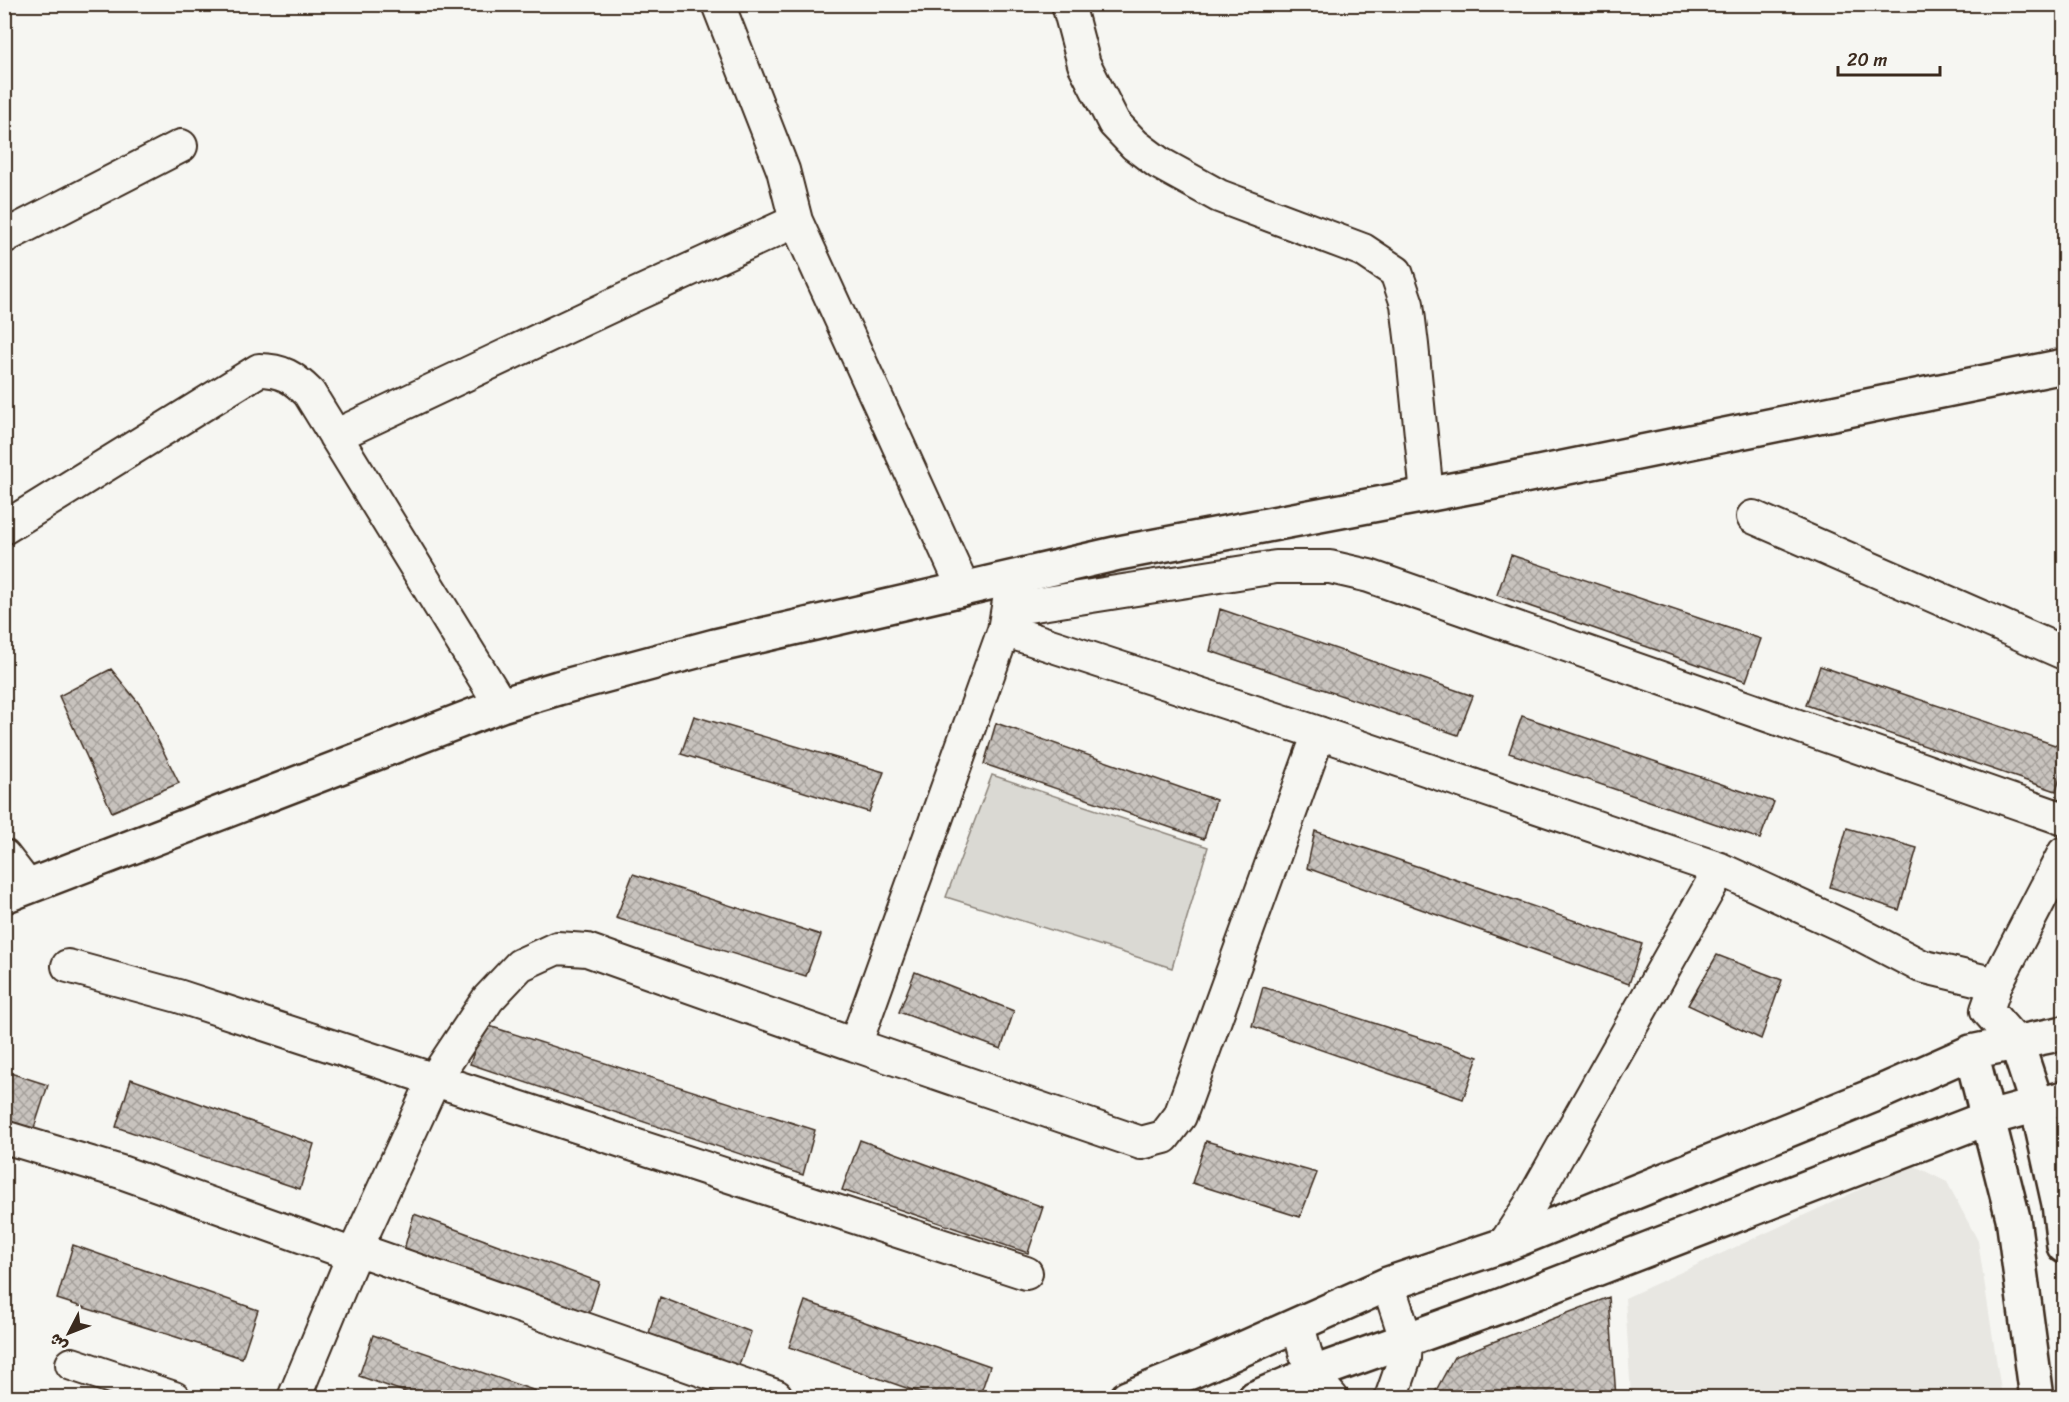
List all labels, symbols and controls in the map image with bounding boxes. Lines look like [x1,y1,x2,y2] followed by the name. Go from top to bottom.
[1838,39,1940,77] scale bar
[1847,44,1887,76] text: 20 m
[39,1303,99,1363] north arrow
[42,1326,75,1359] text: ش

